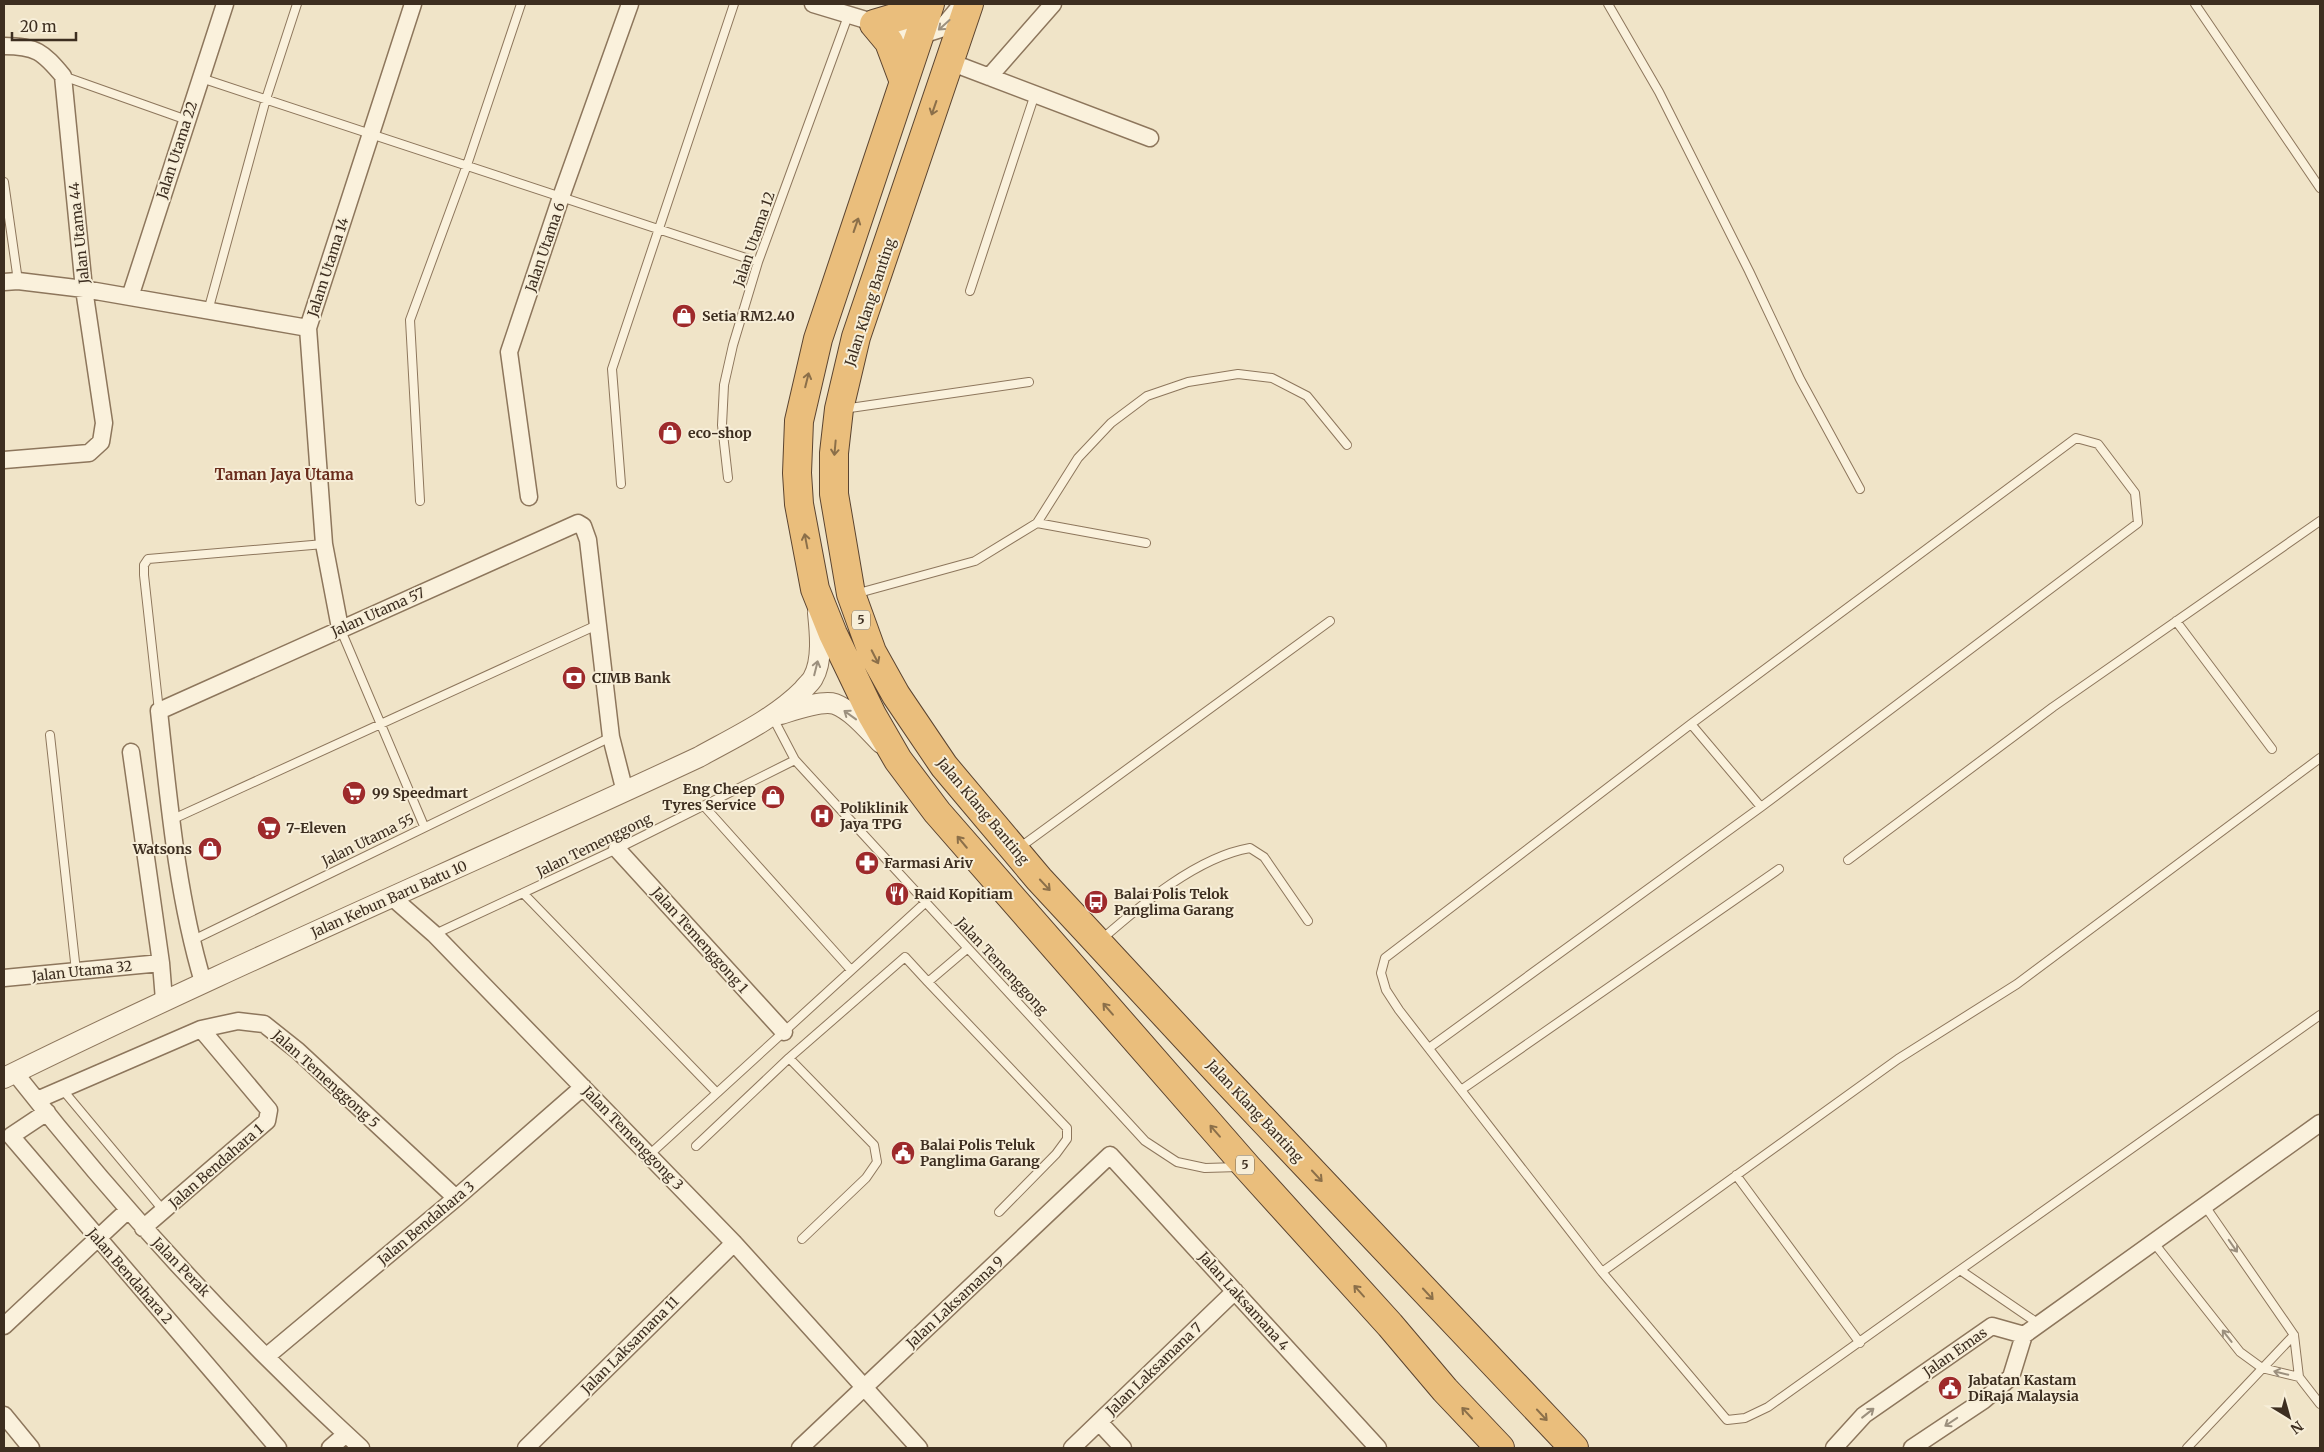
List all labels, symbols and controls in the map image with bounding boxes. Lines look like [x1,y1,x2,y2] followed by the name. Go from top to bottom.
[12,10,76,42] scale bar
[20,17,57,36] text: 20 m
[937,19,950,30] one-way arrow
[152,99,201,202] street label: Jalan Utama 22
[929,100,939,116] one-way arrow
[65,181,93,286] street label: Jalan Utama 44
[729,189,779,290] street label: Jalan Utama 12
[521,200,569,295] street label: Jalan Utama 6
[303,215,353,320] street label: Jalam Utama 14
[852,218,861,234] one-way arrow
[840,235,899,369] street label: Jalan Klang Banting
[671,303,697,329] shop icon: Setia RM2.40
[702,307,795,325] place label: Setia RM2.40
[803,373,812,389] one-way arrow
[657,420,683,446] shop icon: eco-shop
[688,424,752,442] place label: eco-shop
[830,439,840,455] one-way arrow
[214,465,354,484] district label: Taman Jaya Utama
[801,534,810,550] one-way arrow
[328,583,428,641] street label: Jalan Utama 57
[852,610,870,630] road number: 5
[871,649,880,664] one-way arrow
[812,661,821,677] one-way arrow
[561,665,587,691] bank icon: CIMB Bank
[592,669,671,687] place label: CIMB Bank
[843,710,857,720] one-way arrow
[932,753,1033,868] street label: Jalan Klang Banting
[341,780,367,806] supermarket icon: 99 Speedmart
[662,780,756,814] place label: Eng Cheep Tyres Service
[372,784,469,802] place label: 99 Speedmart
[760,784,786,810] shop icon: Eng Cheep Tyres Service
[839,799,909,833] place label: Poliklinik Jaya TPG
[809,803,835,829] hospital icon: Poliklinik Jaya TPG
[532,809,655,881] street label: Jalan Temenggong
[318,810,417,871] street label: Jalan Utama 55
[256,815,282,841] supermarket icon: 7-Eleven
[286,819,347,837] place label: 7-Eleven
[197,836,223,862] shop icon: Watsons
[956,836,967,849] one-way arrow
[132,840,192,858] place label: Watsons
[854,850,880,876] pharmacy icon: Farmasi Ariv
[884,854,974,872] place label: Farmasi Ariv
[307,856,470,942] street label: Jalan Kebun Baru Batu 10
[1039,878,1051,891] one-way arrow
[884,881,910,907] restaurant icon: Raid Kopitiam
[647,883,752,997] street label: Jalan Temenggong 1
[914,885,1013,903] place label: Raid Kopitiam
[1114,885,1234,919] place label: Balai Polis Telok Panglima Garang
[1083,889,1109,915] bus stop icon: Balai Polis Telok Panglima Garang
[952,913,1052,1019] street label: Jalan Temenggong
[30,957,133,985] street label: Jalan Utama 32
[1102,1003,1114,1016] one-way arrow
[268,1026,383,1132] street label: Jalan Temenggong 5
[1202,1055,1308,1166] street label: Jalan Klang Banting
[578,1082,687,1194] street label: Jalan Temenggong 3
[164,1120,267,1213] street label: Jalan Bendahara 1
[1209,1125,1221,1138] one-way arrow
[920,1136,1040,1170] place label: Balai Polis Teluk Panglima Garang
[890,1140,916,1166] public building icon: Balai Polis Teluk Panglima Garang
[1236,1156,1254,1174] road number: 5
[1311,1170,1323,1183] one-way arrow
[373,1177,478,1269] street label: Jalan Bendahara 3
[83,1224,177,1328] street label: Jalan Bendahara 2
[148,1233,214,1300] street label: Jalan Perak
[2228,1239,2238,1253] one-way arrow
[1194,1247,1293,1354] street label: Jalan Laksamana 4
[902,1252,1008,1353] street label: Jalan Laksamana 9
[1353,1284,1365,1297] one-way arrow
[1422,1288,1434,1301] one-way arrow
[577,1292,683,1398] street label: Jalan Laksamana 11
[1102,1319,1206,1420] street label: Jalan Laksamana 7
[1919,1323,1991,1381] street label: Jalan Emas
[2221,1330,2232,1343] one-way arrow
[2273,1368,2289,1377] one-way arrow
[1967,1371,2079,1405] place label: Jabatan Kastam DiRaja Malaysia
[1937,1375,1963,1401] public building icon: Jabatan Kastam DiRaja Malaysia
[2264,1392,2314,1442] north arrow
[1461,1406,1473,1419] one-way arrow
[1536,1408,1548,1421] one-way arrow
[1861,1408,1875,1418] one-way arrow
[1944,1417,1958,1427] one-way arrow
[2287,1417,2307,1438] text: N

